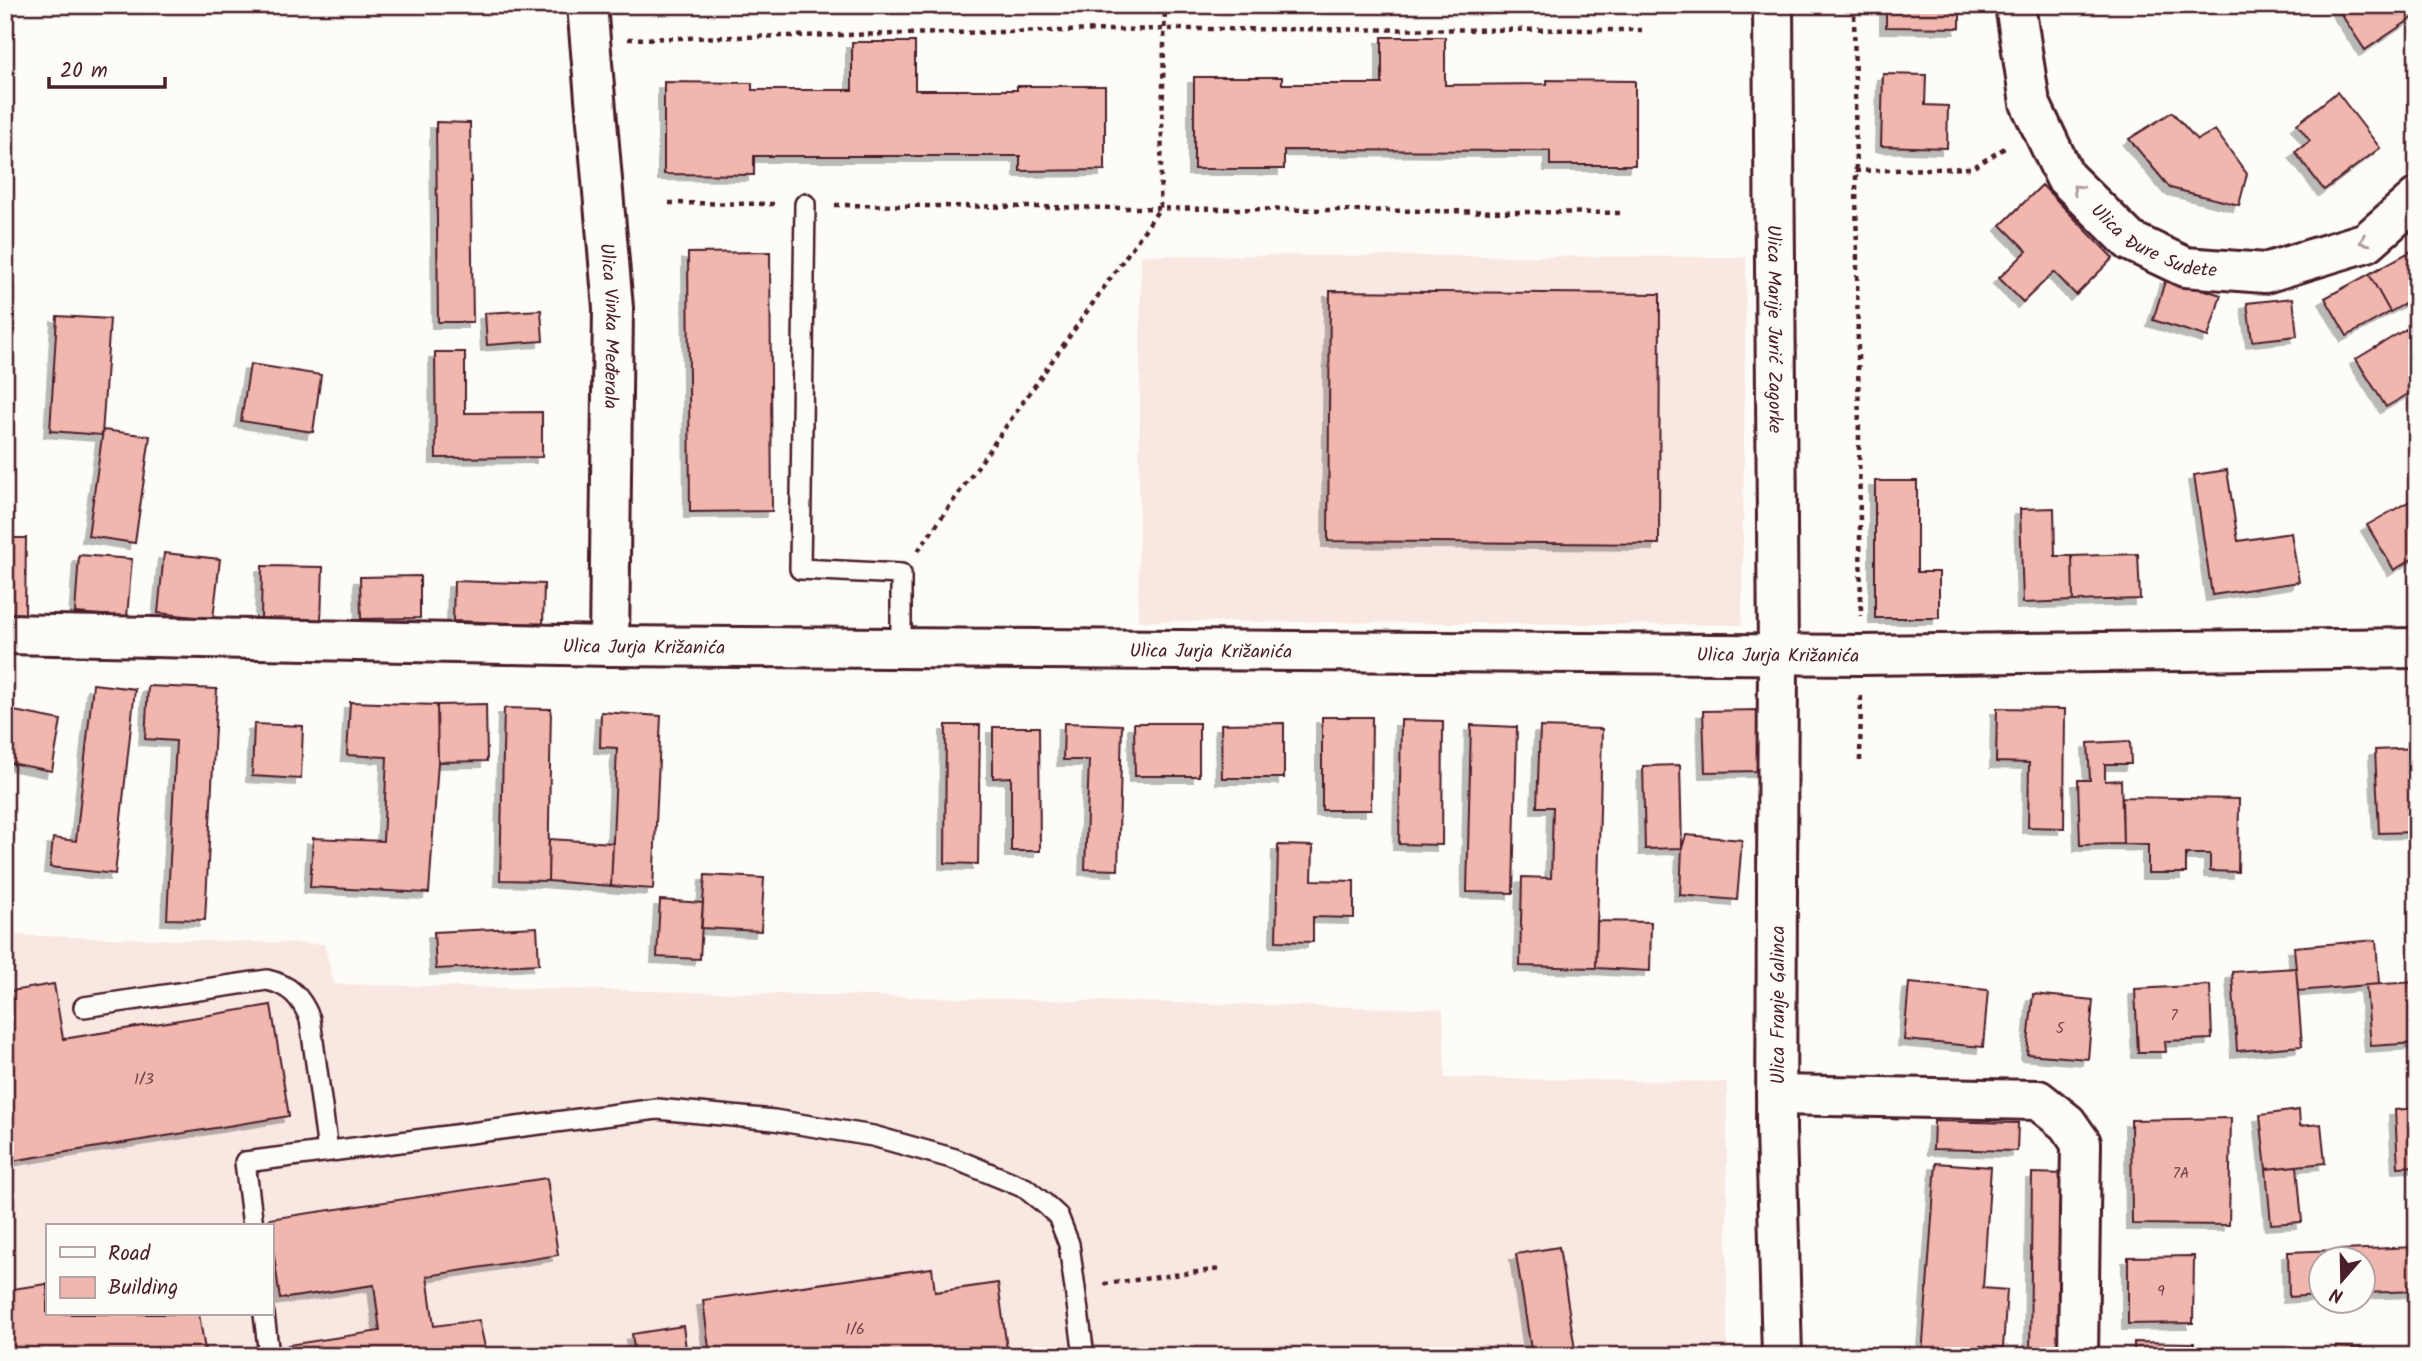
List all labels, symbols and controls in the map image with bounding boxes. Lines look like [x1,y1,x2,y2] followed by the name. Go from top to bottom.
[49,46,164,90] scale bar
[60,55,108,88] text: 20 m
[2073,184,2086,197] one-way arrow
[2083,197,2218,286] street label: Ulica Đure Sudete
[1758,225,1789,434] street label: Ulica Marije Jurić Zagorke
[2359,233,2372,247] one-way arrow
[590,242,626,409] street label: Ulica Vinka Međerala
[562,632,725,664] street label: Ulica Jurja Križanića
[1129,637,1292,668] street label: Ulica Jurja Križanića
[1696,641,1859,672] street label: Ulica Jurja Križanića
[1764,926,1794,1084] street label: Ulica Franje Galinca
[2170,1003,2178,1028] house number: 7
[2056,1016,2066,1041] house number: 5
[134,1067,154,1092] house number: 1/3
[2172,1161,2190,1186] house number: 7A
[46,1224,273,1316] legend
[108,1238,151,1271] text: Road
[2306,1246,2376,1316] north arrow
[108,1272,178,1305] text: Building
[2326,1278,2348,1310] text: N
[2157,1279,2165,1304] house number: 9
[845,1317,865,1342] house number: 1/6

